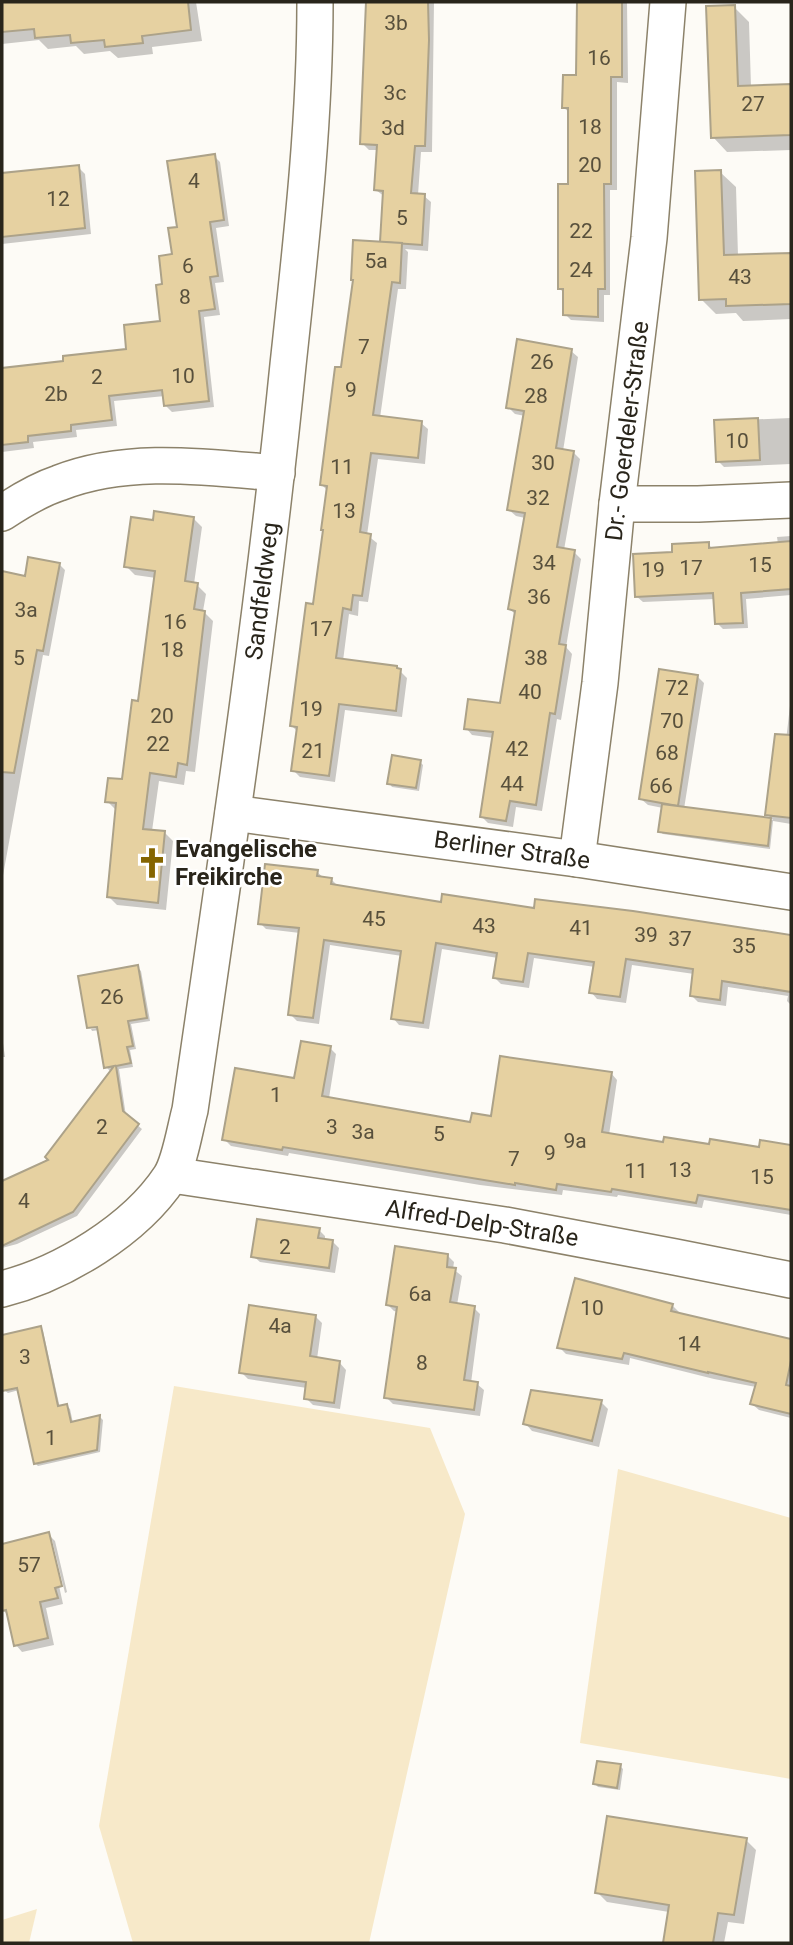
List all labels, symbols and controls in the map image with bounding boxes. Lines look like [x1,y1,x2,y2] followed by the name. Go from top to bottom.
[384,11,408,35] house number: 3b
[587,46,611,70] house number: 16
[384,81,406,105] house number: 3c
[741,92,765,116] house number: 27
[578,115,602,139] house number: 18
[381,116,405,140] house number: 3d
[578,153,602,177] house number: 20
[188,169,200,193] house number: 4
[46,187,70,211] house number: 12
[396,206,408,230] house number: 5
[569,219,593,243] house number: 22
[364,249,388,273] house number: 5a
[182,254,194,278] house number: 6
[569,258,593,282] house number: 24
[728,265,752,289] house number: 43
[179,285,191,309] house number: 8
[600,319,654,543] street label: Dr.- Goerdeler-Straße
[358,335,370,359] house number: 7
[530,350,554,374] house number: 26
[171,364,195,388] house number: 10
[91,365,103,389] house number: 2
[345,378,357,402] house number: 9
[44,382,68,406] house number: 2b
[524,384,548,408] house number: 28
[725,429,749,453] house number: 10
[531,451,555,475] house number: 30
[330,455,354,479] house number: 11
[526,486,550,510] house number: 32
[332,499,356,523] house number: 13
[240,521,284,661] street label: Sandfeldweg
[532,551,556,575] house number: 34
[748,553,772,577] house number: 15
[679,556,703,580] house number: 17
[641,558,665,582] house number: 19
[527,585,551,609] house number: 36
[14,598,38,622] house number: 3a
[163,610,187,634] house number: 16
[309,617,333,641] house number: 17
[160,638,184,662] house number: 18
[13,646,25,670] house number: 5
[524,646,548,670] house number: 38
[665,676,689,700] house number: 72
[518,680,542,704] house number: 40
[299,697,323,721] house number: 19
[150,704,174,728] house number: 20
[660,709,684,733] house number: 70
[146,732,170,756] house number: 22
[505,737,529,761] house number: 42
[301,739,325,763] house number: 21
[655,741,679,765] house number: 68
[500,772,524,796] house number: 44
[649,774,673,798] house number: 66
[432,825,592,875] street label: Berliner Straße
[175,835,317,891] place label: Evangelische Freikirche
[135,846,169,880] church icon: Evangelische Freikirche
[362,907,386,931] house number: 45
[472,914,496,938] house number: 43
[569,916,593,940] house number: 41
[634,923,658,947] house number: 39
[668,927,692,951] house number: 37
[732,934,756,958] house number: 35
[100,985,124,1009] house number: 26
[270,1083,282,1107] house number: 1
[96,1115,108,1139] house number: 2
[326,1115,338,1139] house number: 3
[351,1120,375,1144] house number: 3a
[433,1122,445,1146] house number: 5
[563,1129,587,1153] house number: 9a
[544,1141,556,1165] house number: 9
[508,1147,520,1171] house number: 7
[668,1158,692,1182] house number: 13
[624,1159,648,1183] house number: 11
[750,1165,774,1189] house number: 15
[18,1189,30,1213] house number: 4
[384,1194,580,1252] street label: Alfred-Delp-Straße
[279,1235,291,1259] house number: 2
[408,1282,432,1306] house number: 6a
[580,1296,604,1320] house number: 10
[268,1314,292,1338] house number: 4a
[677,1332,701,1356] house number: 14
[19,1345,31,1369] house number: 3
[416,1351,428,1375] house number: 8
[45,1426,57,1450] house number: 1
[17,1553,41,1577] house number: 57

